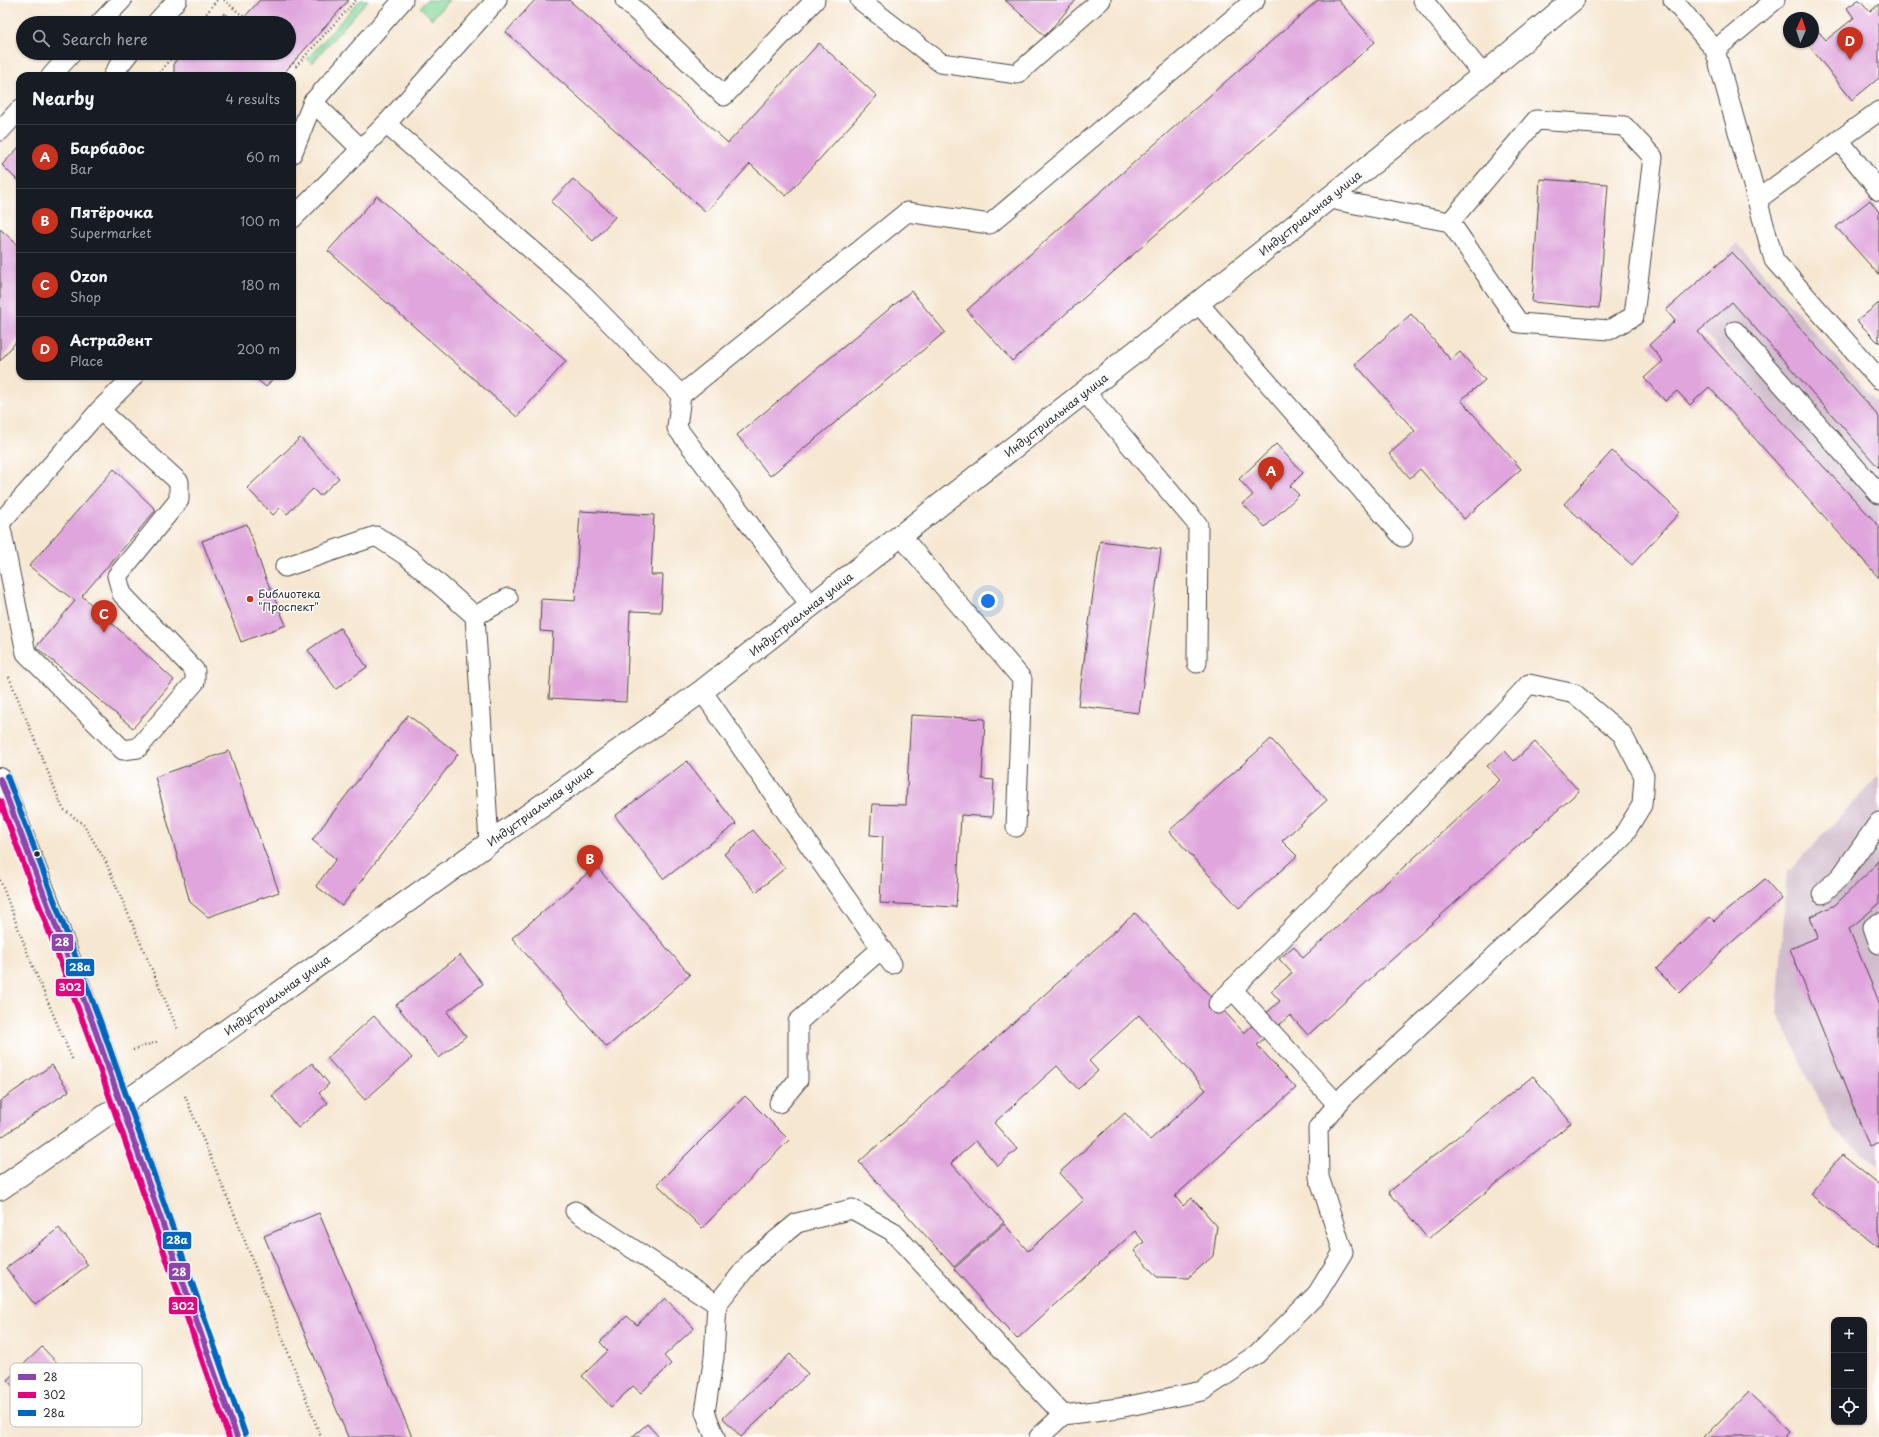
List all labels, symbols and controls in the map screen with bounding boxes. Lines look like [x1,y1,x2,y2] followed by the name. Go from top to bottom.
[1783,12,1819,48] north arrow
[16,16,296,60] search box
[30,27,52,49] icon: search
[62,27,148,50] text: Search here
[1837,27,1863,60] pin: D
[32,85,94,111] text: Nearby
[226,89,280,108] text: 4 results
[70,136,145,159] text: Барбадос
[40,147,50,166] text: A
[246,147,280,166] text: 60 m
[70,159,93,178] text: Bar
[1255,166,1365,260] street label: Индустриальная улица
[70,200,153,223] text: Пятёрочка
[41,211,49,230] text: B
[240,211,280,230] text: 100 m
[70,223,152,242] text: Supermarket
[70,264,108,287] text: Ozon
[40,275,50,294] text: C
[241,275,280,294] text: 180 m
[70,287,101,306] text: Shop
[70,328,152,351] text: Астрадент
[40,339,50,358] text: D
[237,339,280,358] text: 200 m
[70,351,103,370] text: Place
[1001,369,1111,461] street label: Индустриальная улица
[1258,457,1284,490] pin: A
[746,568,856,660] street label: Индустриальная улица
[258,585,321,615] place label: Библиотека "Проспект"
[978,591,998,611] your location
[245,594,255,604] marker: Библиотека "Проспект"
[91,600,117,633] pin: C
[483,762,597,850] street label: Индустриальная улица
[577,845,603,878] pin: B
[32,849,42,859] unlabelled marker
[51,933,74,952] line badge: 28
[55,933,69,950] text: 28
[220,951,334,1039] street label: Индустриальная улица
[65,958,95,977] line badge: 28а
[69,958,92,975] text: 28а
[55,978,85,997] line badge: 302
[59,978,82,995] text: 302
[162,1231,192,1250] line badge: 28а
[166,1231,189,1248] text: 28а
[168,1262,191,1281] line badge: 28
[172,1263,186,1280] text: 28
[168,1296,198,1315] line badge: 302
[172,1297,195,1314] text: 302
[1831,1317,1867,1425] map controls
[1831,1317,1867,1353] button: +
[1831,1353,1867,1389] button: −
[10,1363,142,1427] legend
[43,1368,58,1385] text: 28
[43,1386,66,1403] text: 302
[1831,1389,1867,1425] button: locate
[43,1404,65,1421] text: 28а

